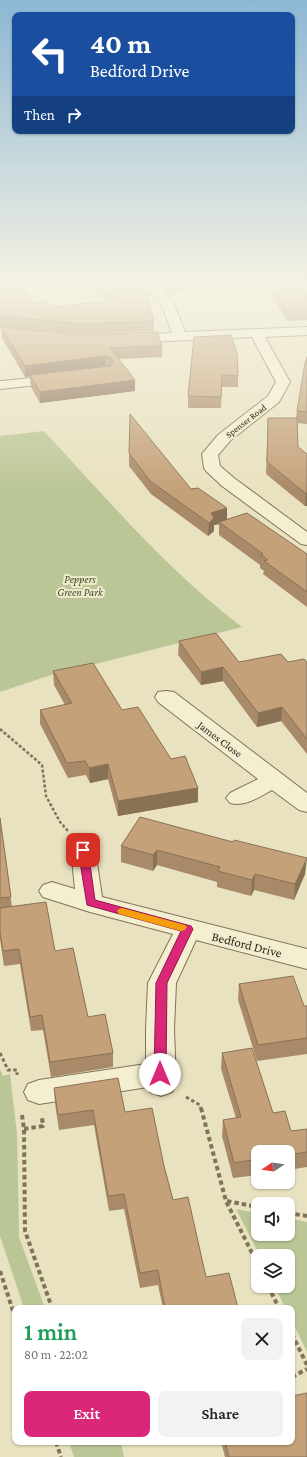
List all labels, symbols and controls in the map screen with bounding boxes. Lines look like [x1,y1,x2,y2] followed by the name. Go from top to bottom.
[24,28,76,80] icon: left
[90,28,151,59] text: 40 m
[90,61,189,81] text: Bedford Drive
[63,104,85,126] icon: right
[24,107,55,123] text: Then
[224,402,268,440] street label: Spenser Road
[57,573,104,598] park label: Peppers Green Park
[194,718,245,760] street label: James Close
[66,833,100,867] pin
[72,839,94,861] icon: arrive
[210,929,284,961] street label: Bedford Drive
[139,1053,181,1095] position arrow
[251,1145,295,1189] north arrow
[251,1145,295,1293] map controls
[251,1197,295,1241] button: sound
[251,1249,295,1293] button: layers
[24,1318,77,1345] text: 1 min
[241,1318,283,1360] button: close
[24,1347,88,1362] text: 80 m · 22:02
[24,1391,150,1437] button: Exit
[158,1391,283,1437] button: Share

